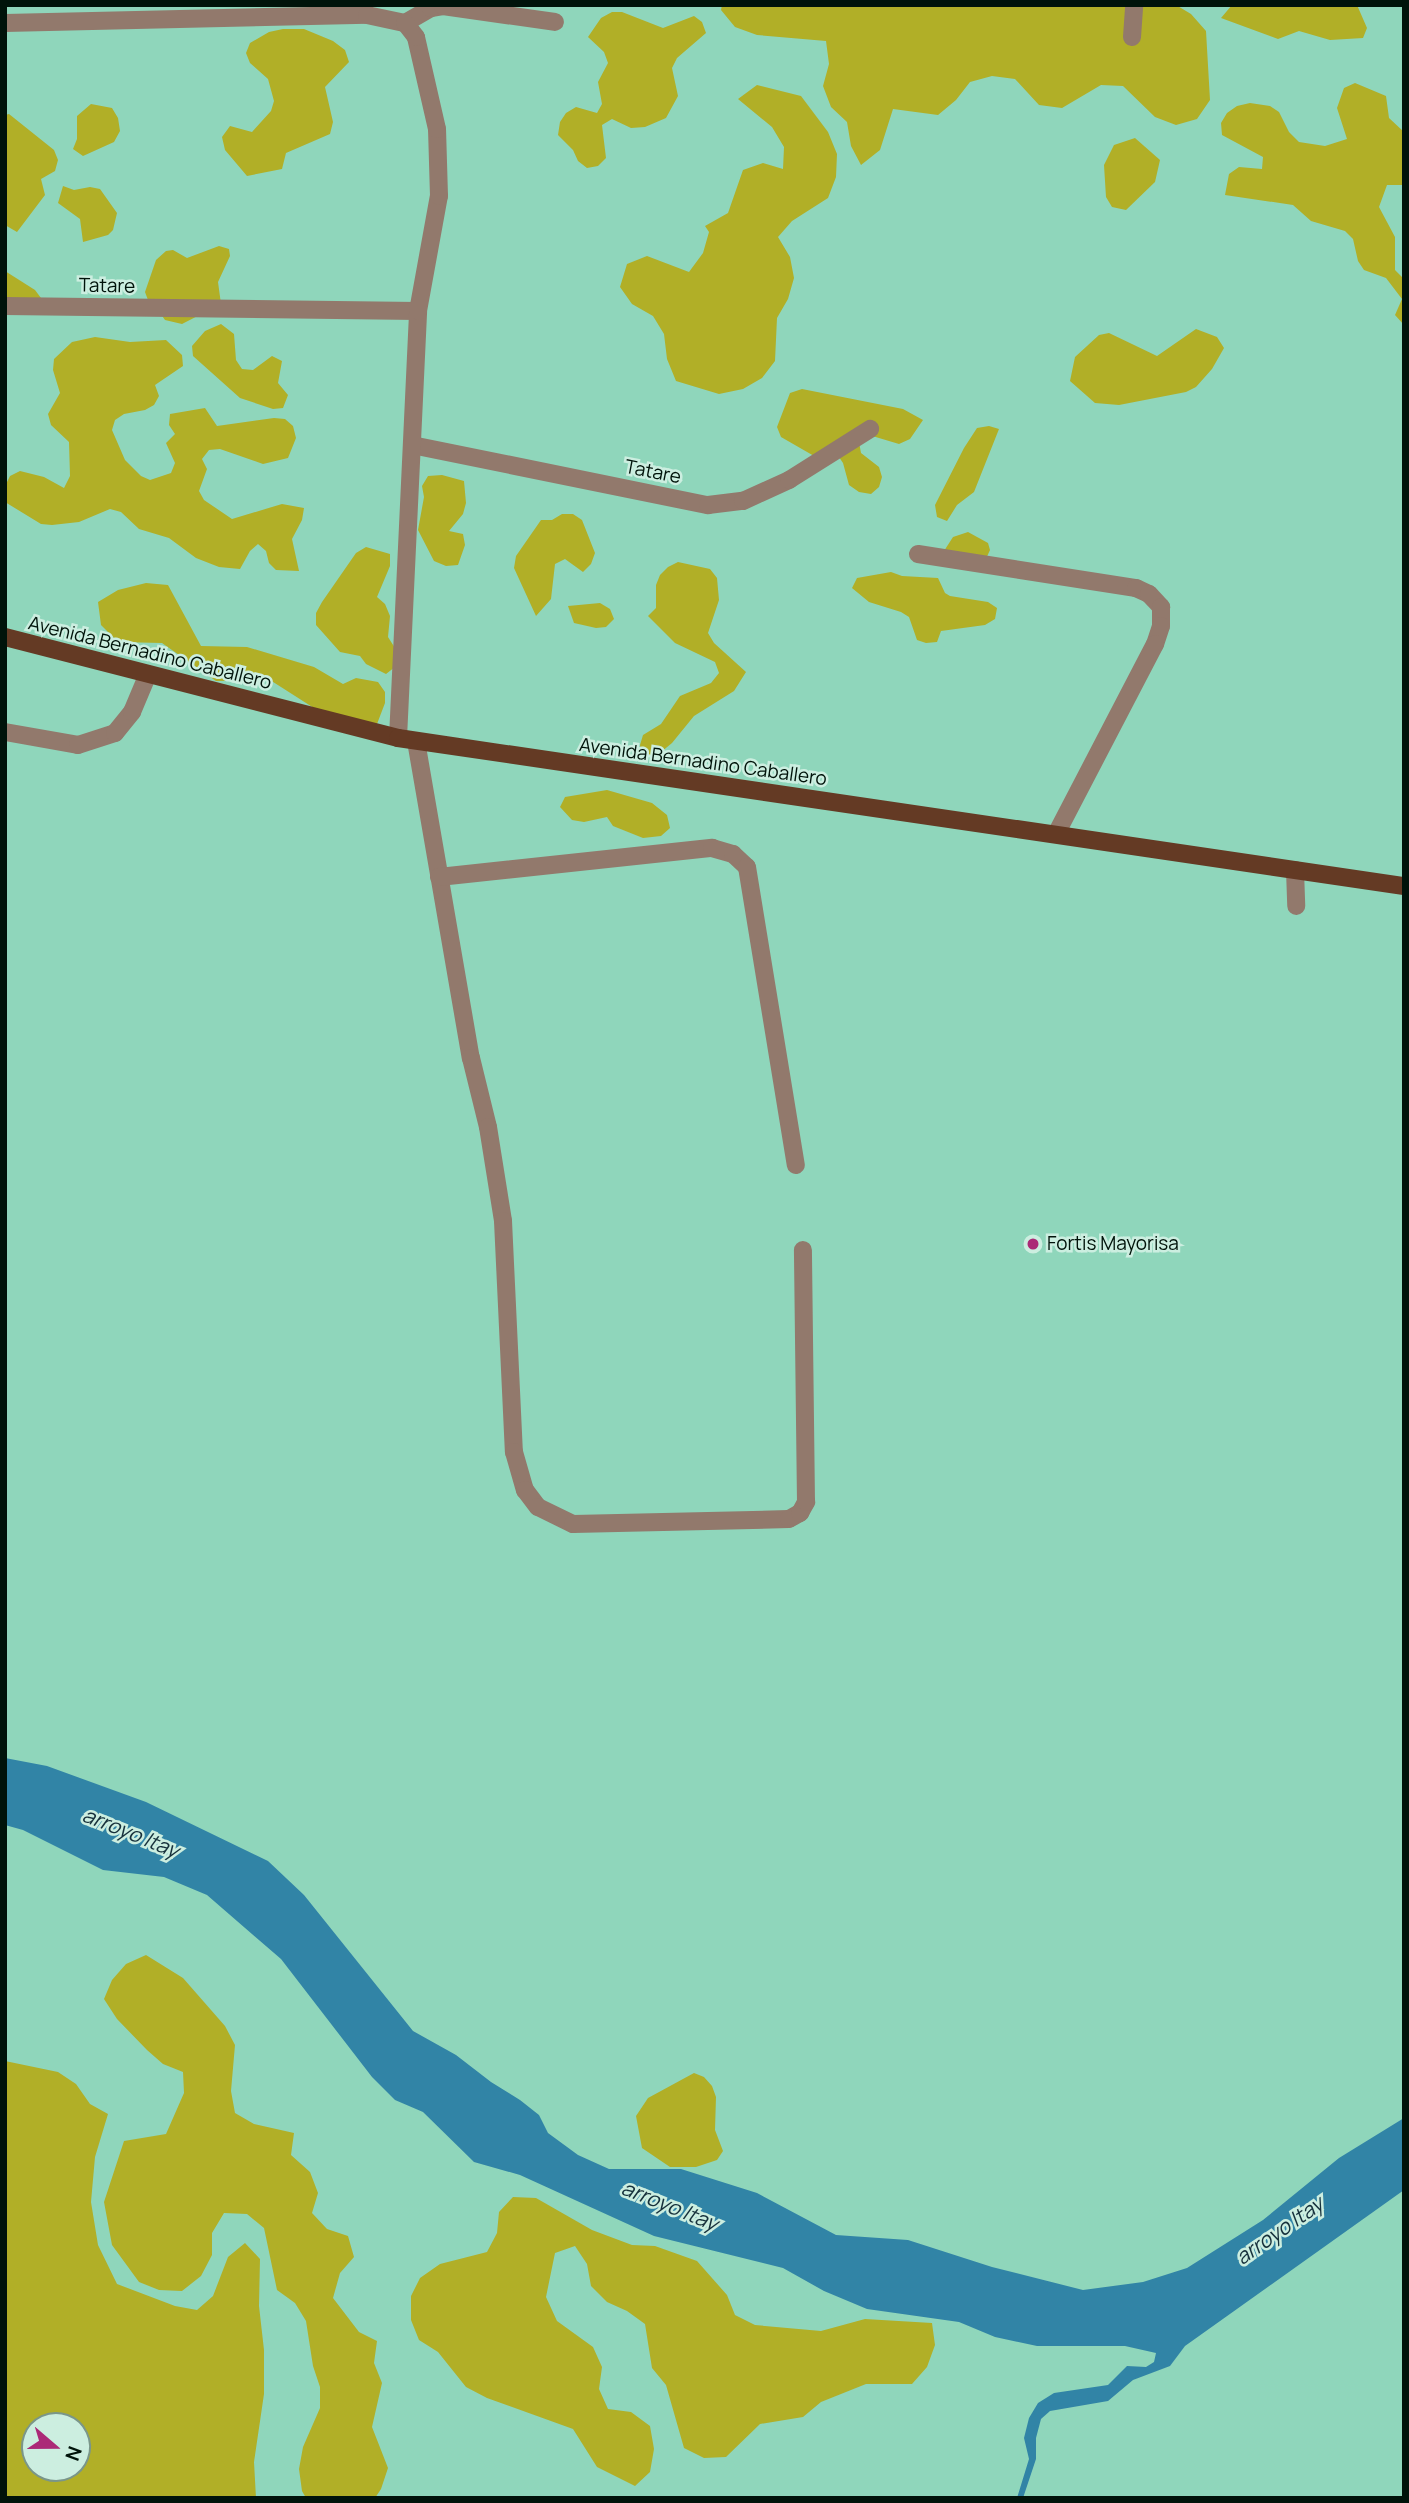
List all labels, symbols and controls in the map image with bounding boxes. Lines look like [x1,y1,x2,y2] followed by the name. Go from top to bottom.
[79,274,135,298] street label: Tatare
[623,455,683,489] street label: Tatare
[26,612,274,694] street label: Avenida Bernadino Caballero
[578,733,828,791] street label: Avenida Bernadino Caballero
[1047,1233,1179,1255] place label: Fortis Mayorisa
[1025,1236,1041,1252] marker: Fortis Mayorisa
[79,1801,183,1863] water label: arroyo Itay
[618,2174,722,2236] water label: arroyo Itay
[1230,2191,1328,2269] water label: arroyo Itay
[21,2412,91,2482] north arrow
[59,2443,88,2464] text: N

